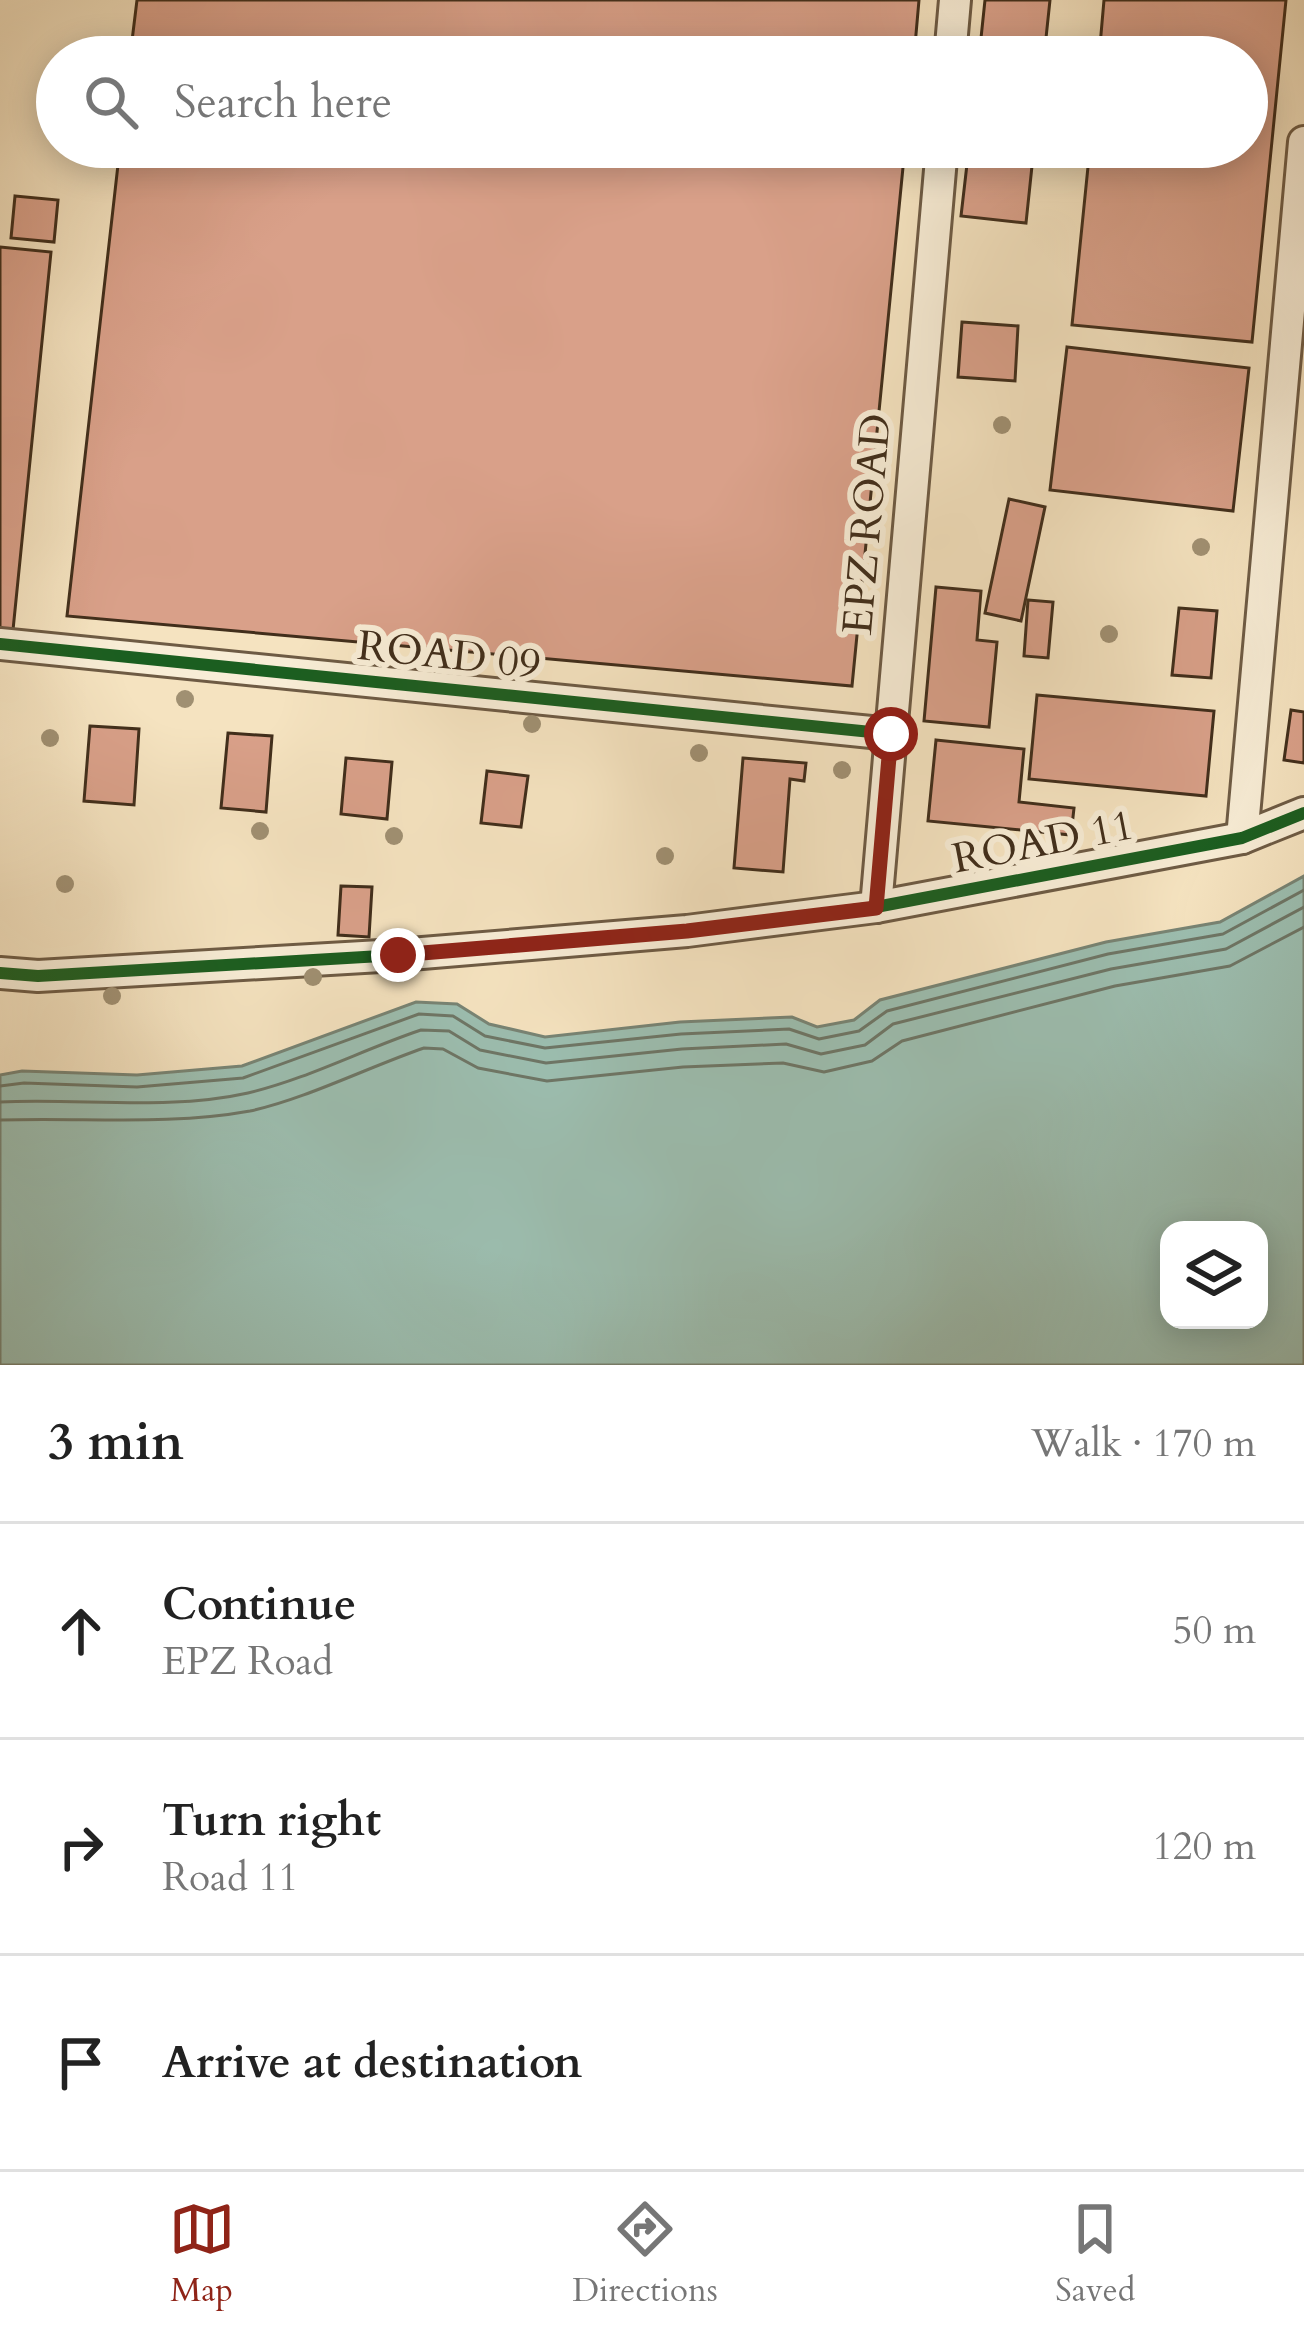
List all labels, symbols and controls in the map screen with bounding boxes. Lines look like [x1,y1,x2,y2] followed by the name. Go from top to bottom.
[36,36,1268,168] search box
[78,69,144,135] icon: search
[174,72,392,133] text: Search here
[829,411,905,637] street label: EPZ ROAD
[355,617,543,693] street label: ROAD 09
[864,707,918,761] route start
[947,796,1139,888] street label: ROAD 11
[371,928,425,982] route end
[1160,1221,1268,1329] map controls
[1160,1221,1268,1329] button: layers
[48,1408,184,1478] text: 3 min
[1031,1417,1256,1470] text: Walk · 170 m
[162,1574,356,1635] text: Continue
[48,1598,114,1664] icon: ahead
[1173,1604,1256,1657] text: 50 m
[162,1635,333,1688] text: EPZ Road
[162,1790,381,1851] text: Turn right
[48,1814,114,1880] icon: right
[1153,1820,1256,1873] text: 120 m
[162,1851,298,1904] text: Road 11
[48,2030,114,2096] icon: arrive
[162,2032,582,2093] text: Arrive at destination
[169,2196,235,2313] tab: Map
[572,2196,718,2313] tab: Directions
[1055,2196,1135,2313] tab: Saved

